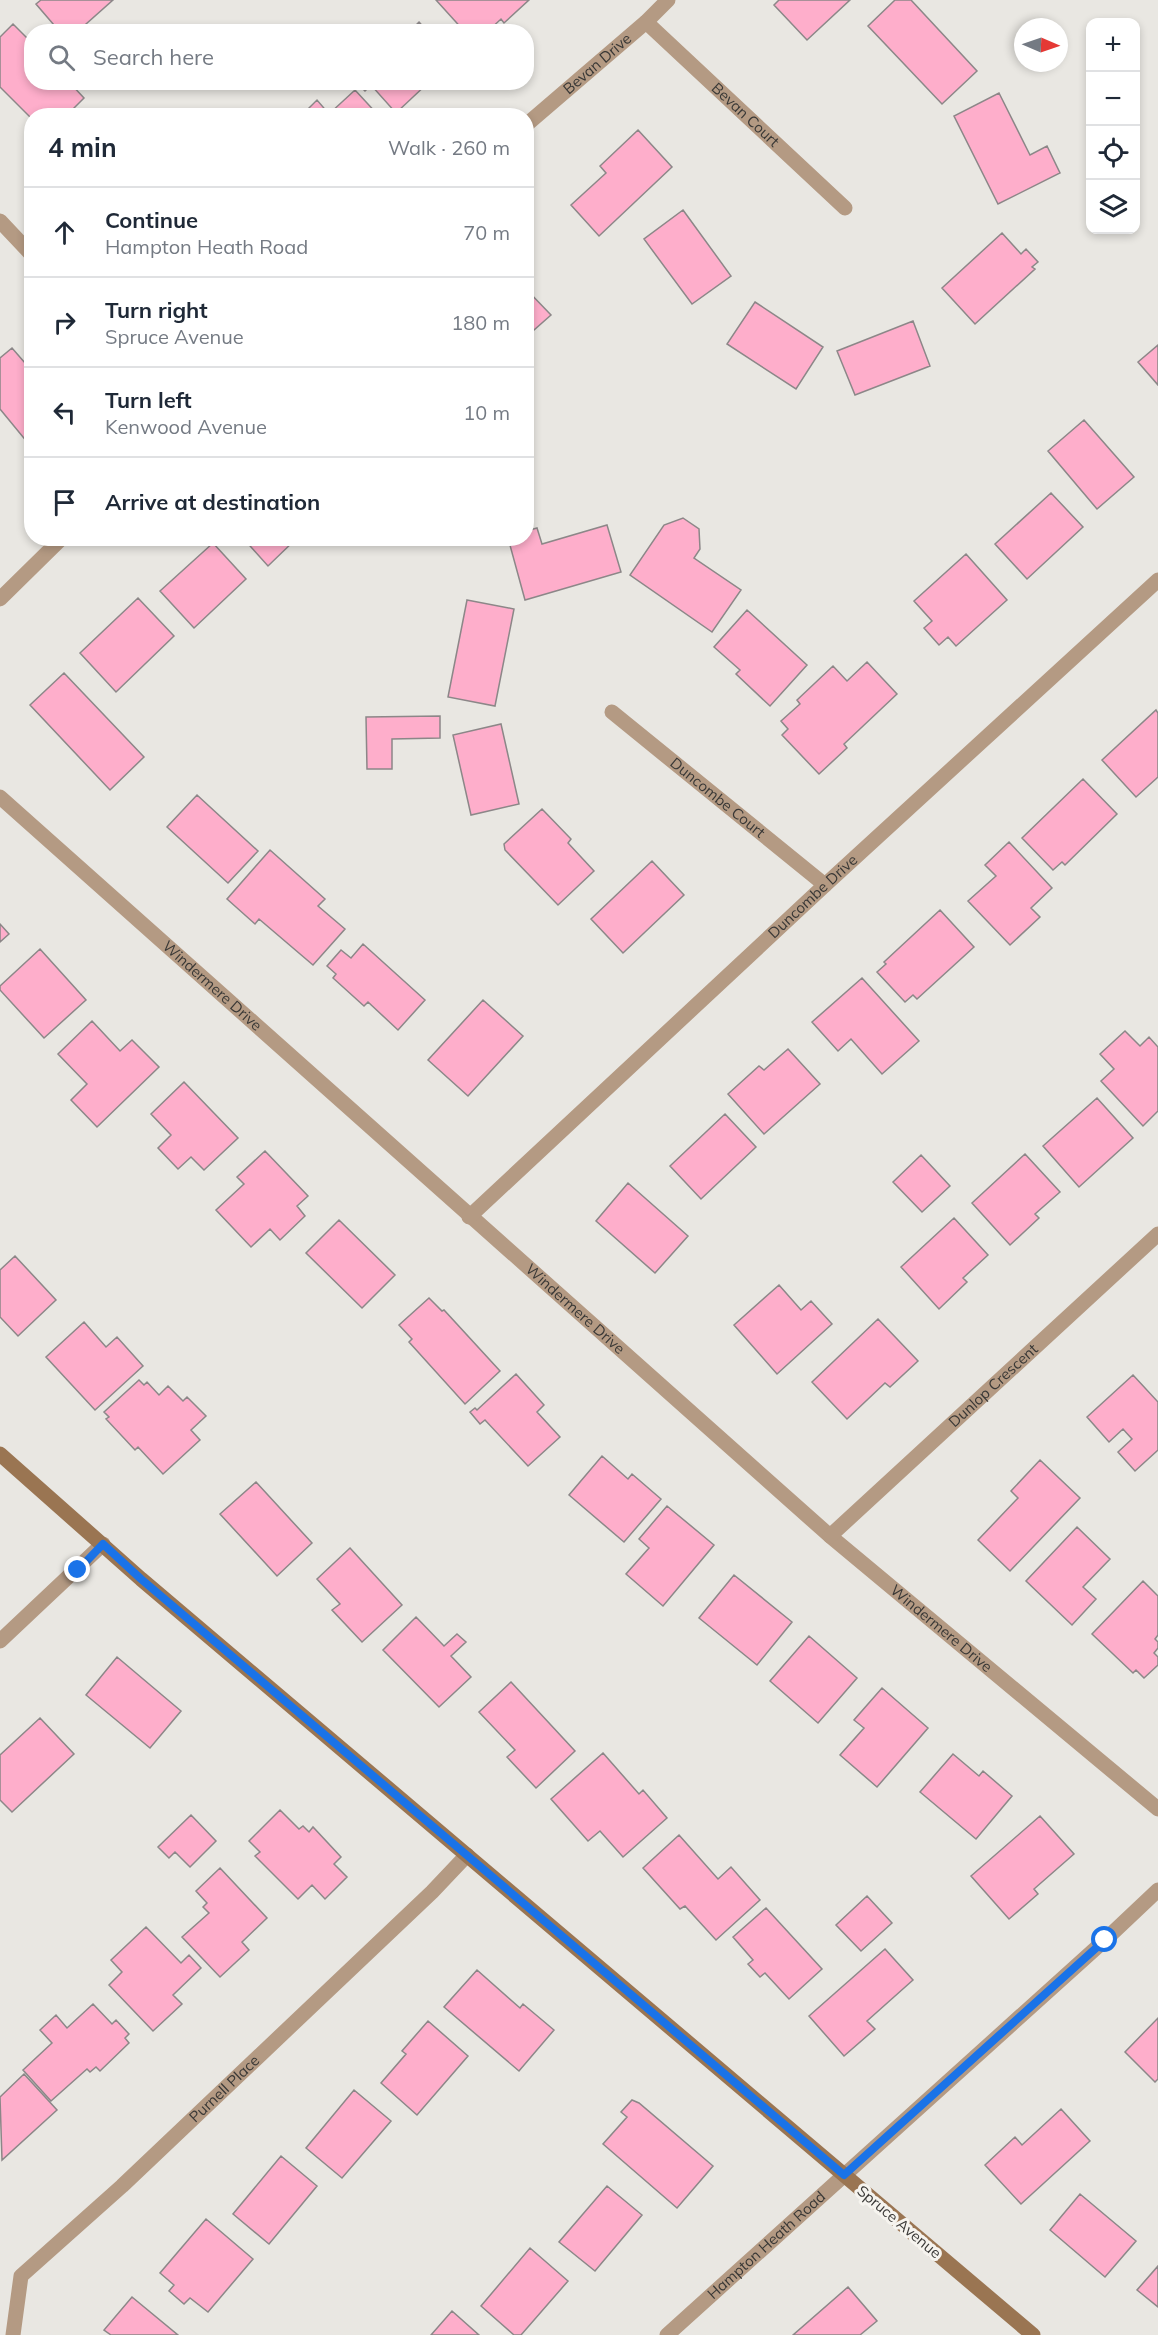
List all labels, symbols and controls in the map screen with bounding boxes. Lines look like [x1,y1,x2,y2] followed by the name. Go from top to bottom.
[1014,18,1068,72] north arrow
[1086,18,1140,234] map controls
[1086,18,1140,72] button: +
[24,24,534,90] search box
[559,29,635,98] street label: Bevan Drive
[45,41,78,74] icon: search
[93,43,214,71] text: Search here
[1086,72,1140,126] button: −
[708,78,784,151] street label: Bevan Court
[1086,126,1140,180] button: locate
[48,131,117,164] text: 4 min
[388,135,510,160] text: Walk · 260 m
[1086,180,1140,234] button: layers
[105,206,198,234] text: Continue
[48,216,81,249] icon: ahead
[463,220,510,245] text: 70 m
[105,234,308,259] text: Hampton Heath Road
[105,296,208,324] text: Turn right
[48,306,81,339] icon: right
[451,310,510,335] text: 180 m
[105,324,244,349] text: Spruce Avenue
[105,386,192,414] text: Turn left
[48,396,81,429] icon: left
[463,400,510,425] text: 10 m
[105,414,267,439] text: Kenwood Avenue
[48,486,81,519] icon: arrive
[105,488,320,516] text: Arrive at destination
[667,753,769,842] street label: Duncombe Court
[764,850,861,942] street label: Duncombe Drive
[159,936,266,1035] street label: Windermere Drive
[522,1259,629,1358] street label: Windermere Drive
[944,1339,1042,1431] street label: Dunlop Crescent
[64,1556,90,1582] route end
[887,1580,996,1676] street label: Windermere Drive
[1091,1926,1117,1952] route start
[185,2051,263,2126] street label: Purnell Place
[853,2181,945,2262] street label: Spruce Avenue
[703,2187,829,2303] street label: Hampton Heath Road

